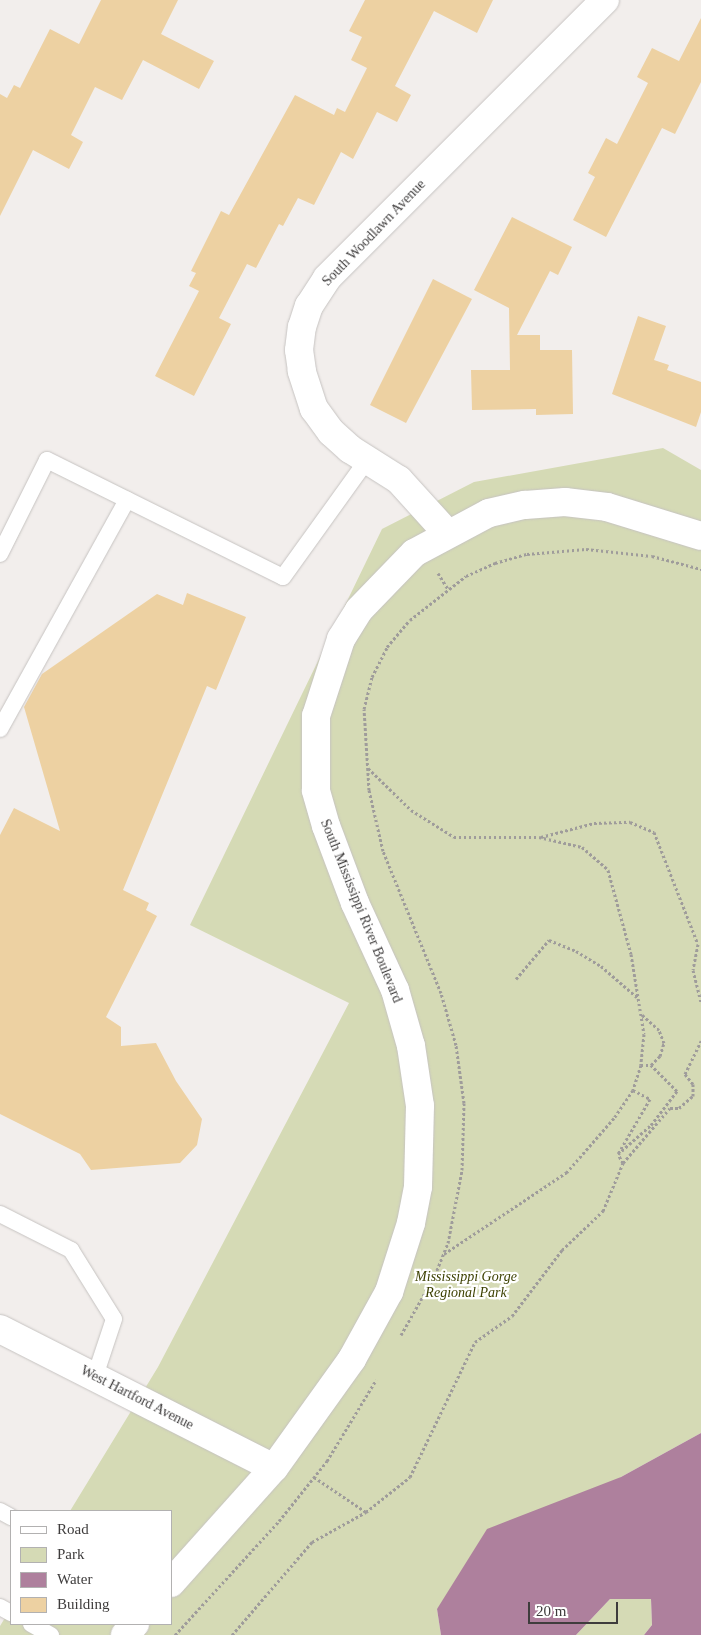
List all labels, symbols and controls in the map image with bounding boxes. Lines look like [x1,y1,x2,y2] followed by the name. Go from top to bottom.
[318,176,430,290] street label: South Woodlawn Avenue
[316,817,406,1005] street label: South Mississippi River Boulevard
[415,1269,517,1302] park label: Mississippi Gorge Regional Park
[77,1362,197,1434] street label: West Hartford Avenue
[10,1510,172,1625] legend
[57,1521,89,1537] text: Road
[57,1546,85,1562] text: Park
[57,1571,92,1587] text: Water
[531,1592,621,1624] scale bar
[57,1596,110,1612] text: Building
[536,1603,566,1619] text: 20 m

